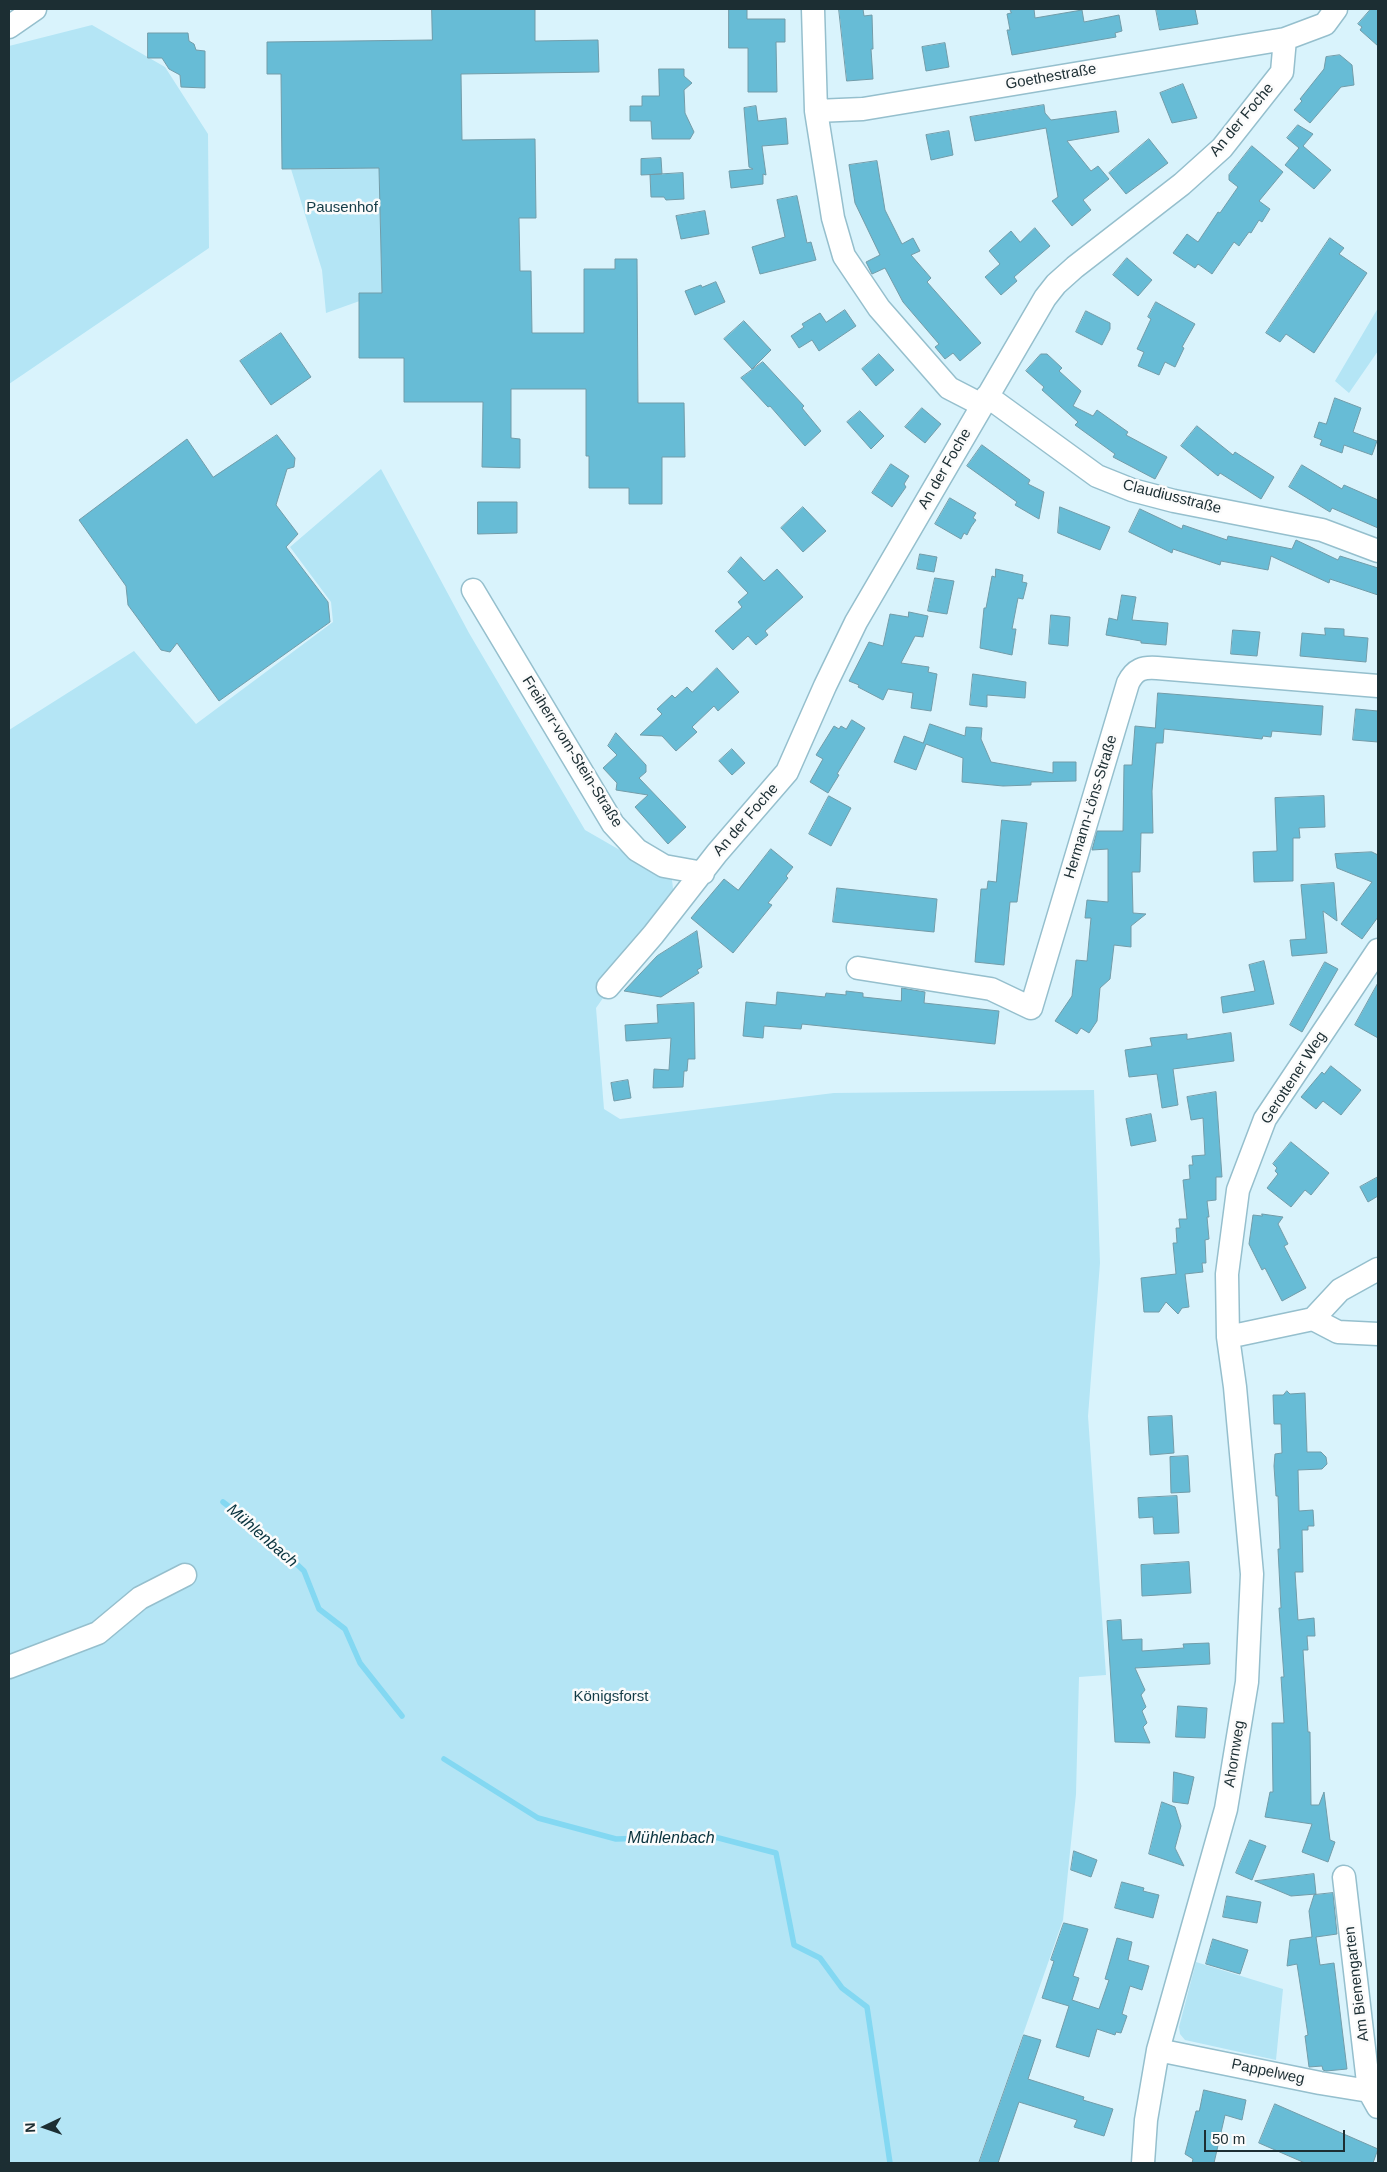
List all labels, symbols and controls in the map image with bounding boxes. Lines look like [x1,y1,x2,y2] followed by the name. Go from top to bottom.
[1004,60,1098,94] street label: Goethestraße
[1206,80,1278,160] street label: An der Foche
[306,199,378,217] park label: Pausenhof
[915,426,975,512] street label: An der Foche
[1121,476,1223,518] street label: Claudiusstraße
[518,673,626,831] street label: Freiherr-vom-Stein-Straße
[1061,733,1121,881] street label: Hermann-Löns-Straße
[710,780,782,860] street label: An der Foche
[1257,1028,1331,1128] street label: Gerottener Weg
[223,1500,301,1572] water label: Mühlenbach
[573,1688,649,1706] park label: Königsforst
[1221,1719,1249,1789] street label: Ahornweg
[627,1829,715,1849] water label: Mühlenbach
[1341,1925,1373,2043] street label: Am Bienengarten
[1230,2055,1306,2089] street label: Pappelweg
[20,2102,70,2152] north arrow
[1207,2120,1348,2152] scale bar
[22,2122,38,2133] text: N
[1212,2130,1245,2147] text: 50 m

